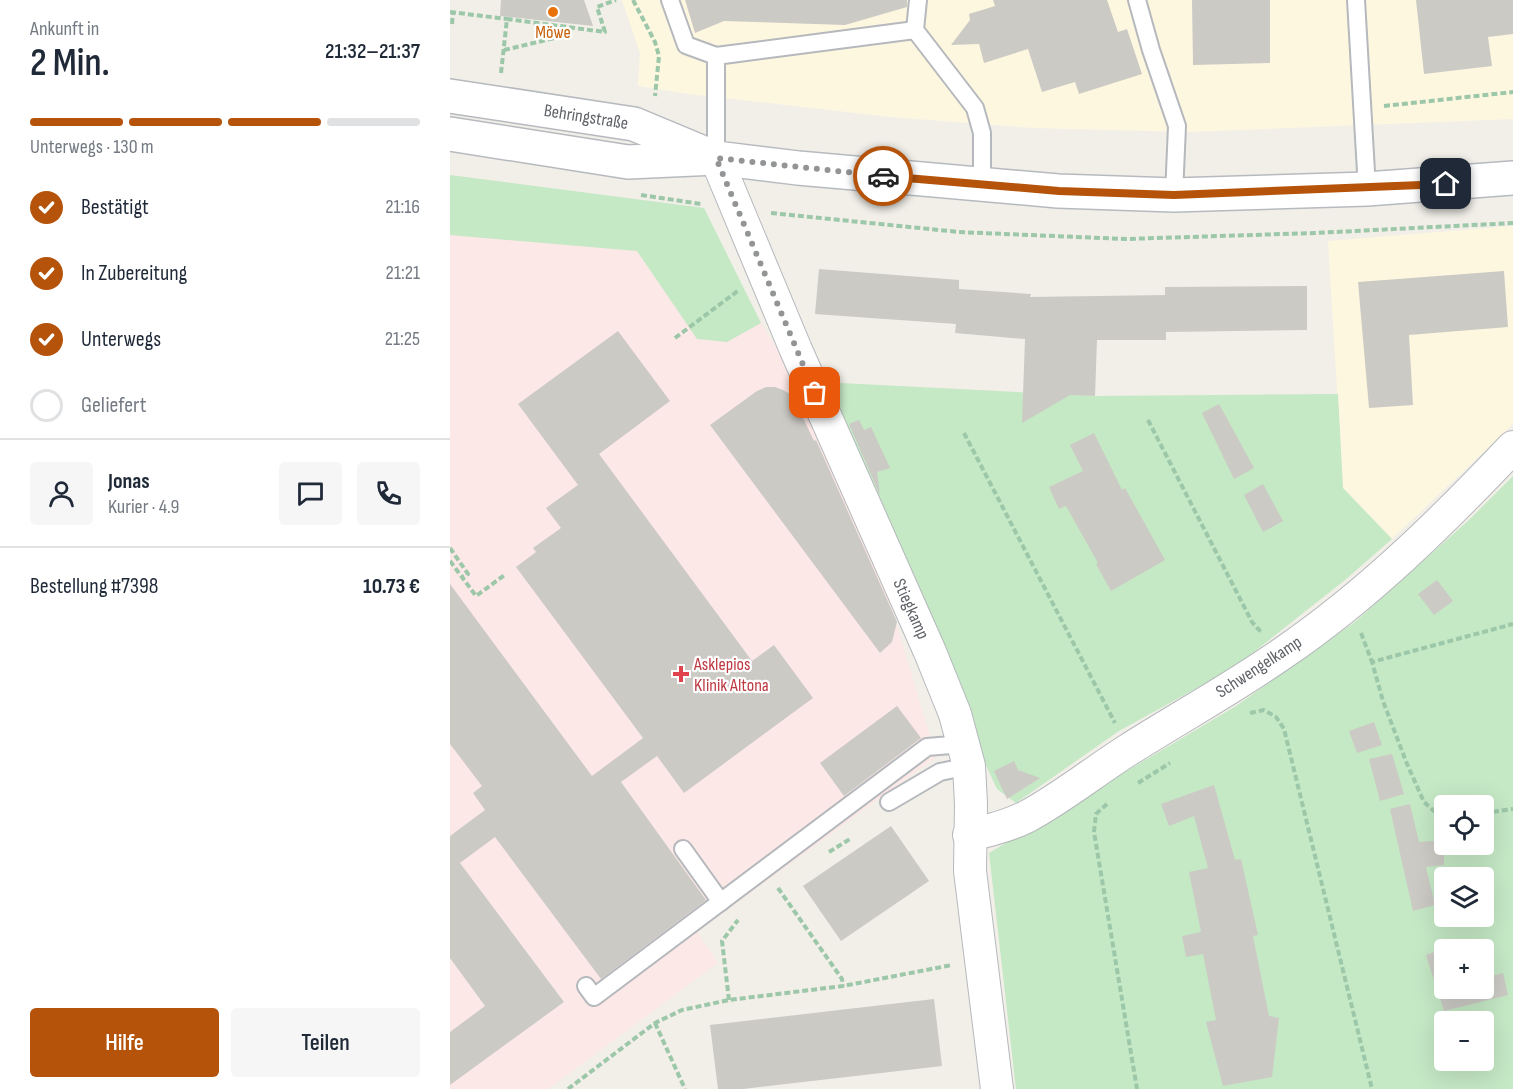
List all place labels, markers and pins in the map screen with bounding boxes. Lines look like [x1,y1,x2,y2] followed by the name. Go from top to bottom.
[546,5,560,19] marker: Möwe
[535,22,571,43] place label: Möwe
[1420,158,1471,209] pin
[789,367,840,418] pin
[693,654,769,696] place label: Asklepios Klinik Altona
[672,665,690,683] marker: Asklepios Klinik Altona

